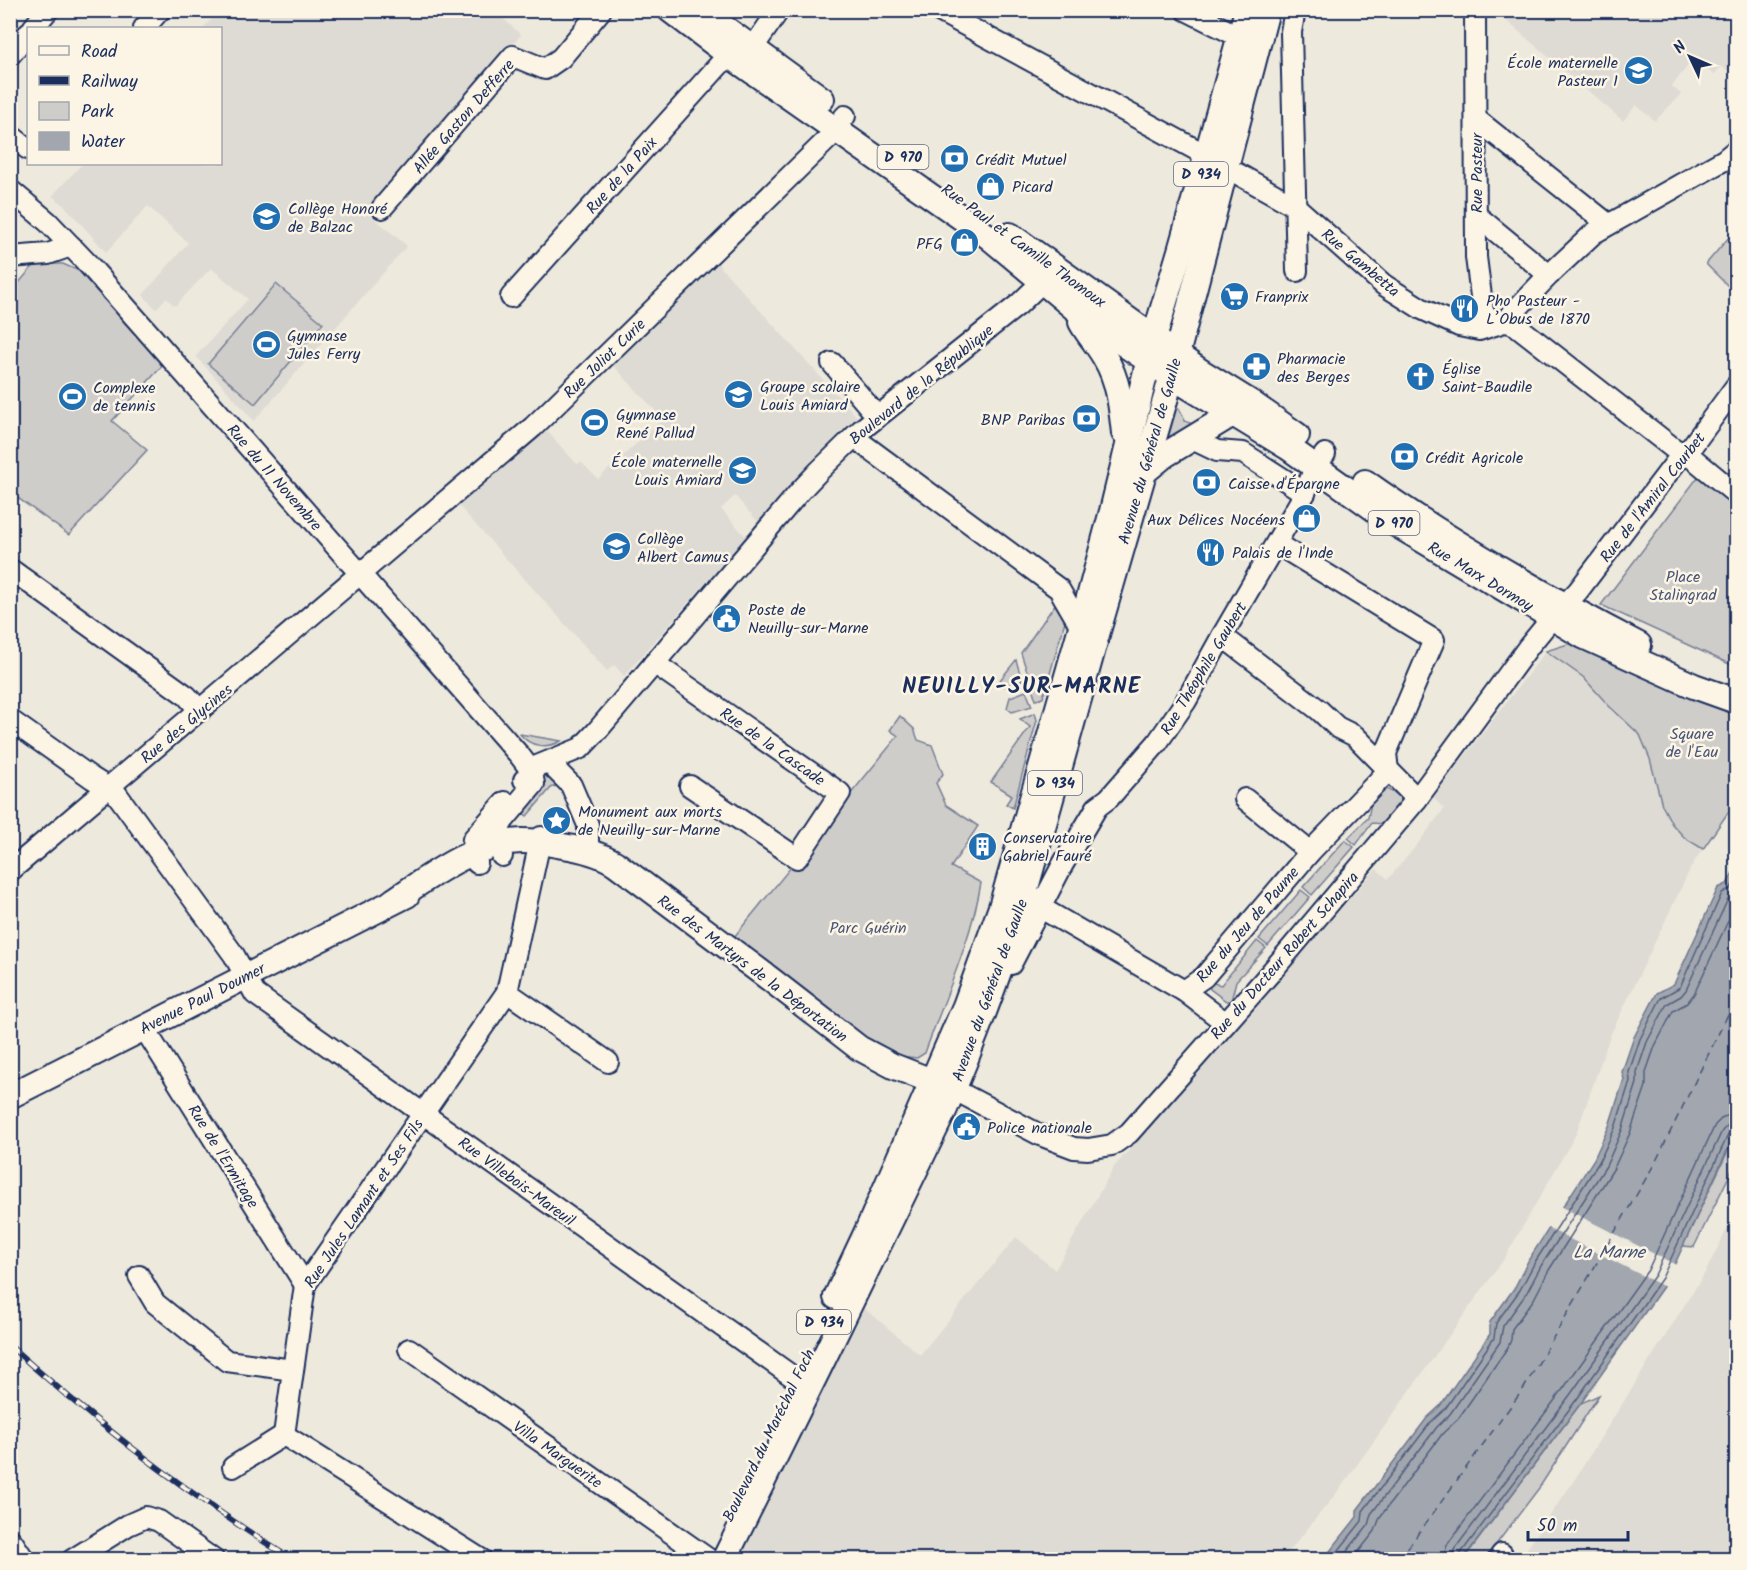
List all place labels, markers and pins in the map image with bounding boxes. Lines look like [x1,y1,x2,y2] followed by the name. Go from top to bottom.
[1507,51,1618,94] place label: École maternelle Pasteur 1
[1623,55,1655,87] school or university icon: École maternelle Pasteur 1
[938,143,970,175] bank icon: Crédit Mutuel
[975,148,1067,173] place label: Crédit Mutuel
[975,170,1007,202] shop icon: Picard
[1012,175,1053,200] place label: Picard
[288,197,388,240] place label: Collège Honoré de Balzac
[251,201,283,233] school or university icon: Collège Honoré de Balzac
[948,227,980,259] shop icon: PFG
[916,232,943,257] place label: PFG
[1218,280,1250,312] supermarket icon: Franprix
[1255,285,1309,310] place label: Franprix
[1486,289,1590,332] place label: Pho Pasteur - L’Obus de 1870
[1449,293,1481,325] restaurant icon: Pho Pasteur - L’Obus de 1870
[287,324,361,367] place label: Gymnase Jules Ferry
[250,328,282,360] sports icon: Gymnase Jules Ferry
[1277,347,1350,390] place label: Pharmacie des Berges
[1240,351,1272,383] pharmacy icon: Pharmacie des Berges
[1442,357,1532,400] place label: Église Saint-Baudile
[1405,361,1437,393] church icon: Église Saint-Baudile
[760,375,860,418] place label: Groupe scolaire Louis Amiard
[93,376,156,419] place label: Complexe de tennis
[723,379,755,411] school or university icon: Groupe scolaire Louis Amiard
[56,380,88,412] sports icon: Complexe de tennis
[616,403,695,446] place label: Gymnase René Pallud
[1070,403,1102,435] bank icon: BNP Paribas
[579,407,611,439] sports icon: Gymnase René Pallud
[981,408,1065,433] place label: BNP Paribas
[1388,441,1420,473] bank icon: Crédit Agricole
[1425,446,1523,471] place label: Crédit Agricole
[611,450,723,493] place label: École maternelle Louis Amiard
[727,454,759,486] school or university icon: École maternelle Louis Amiard
[1191,467,1223,499] bank icon: Caisse d'Épargne
[1228,472,1340,497] place label: Caisse d'Épargne
[1290,503,1322,535] shop icon: Aux Délices Nocéens
[1147,508,1285,533] place label: Aux Délices Nocéens
[637,527,729,570] place label: Collège Albert Camus
[600,531,632,563] school or university icon: Collège Albert Camus
[1195,536,1227,568] restaurant icon: Palais de l'Inde
[1232,541,1333,566] place label: Palais de l'Inde
[748,598,869,641] place label: Poste de Neuilly-sur-Marne
[711,602,743,634] public building icon: Poste de Neuilly-sur-Marne
[578,800,722,843] place label: Monument aux morts de Neuilly-sur-Marne
[541,804,573,836] place icon: Monument aux morts de Neuilly-sur-Marne
[1003,826,1092,869] place label: Conservatoire Gabriel Fauré
[966,830,998,862] building icon: Conservatoire Gabriel Fauré
[950,1111,982,1143] public building icon: Police nationale
[987,1116,1092,1141] place label: Police nationale

